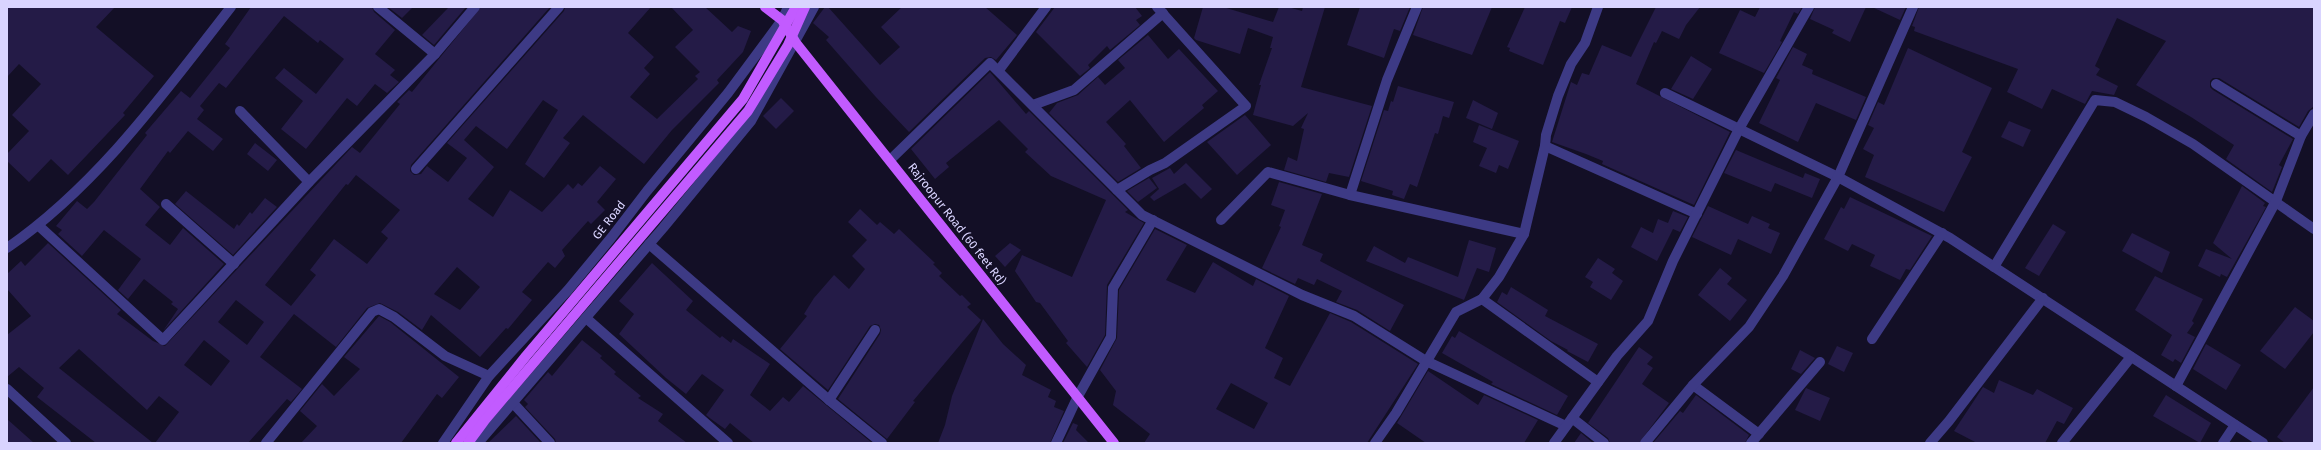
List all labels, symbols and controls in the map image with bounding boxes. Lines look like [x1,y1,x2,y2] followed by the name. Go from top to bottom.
[905,160,1009,288] street label: Rajroopur Road (60 feet Rd)
[590,198,628,242] street label: GE Road

